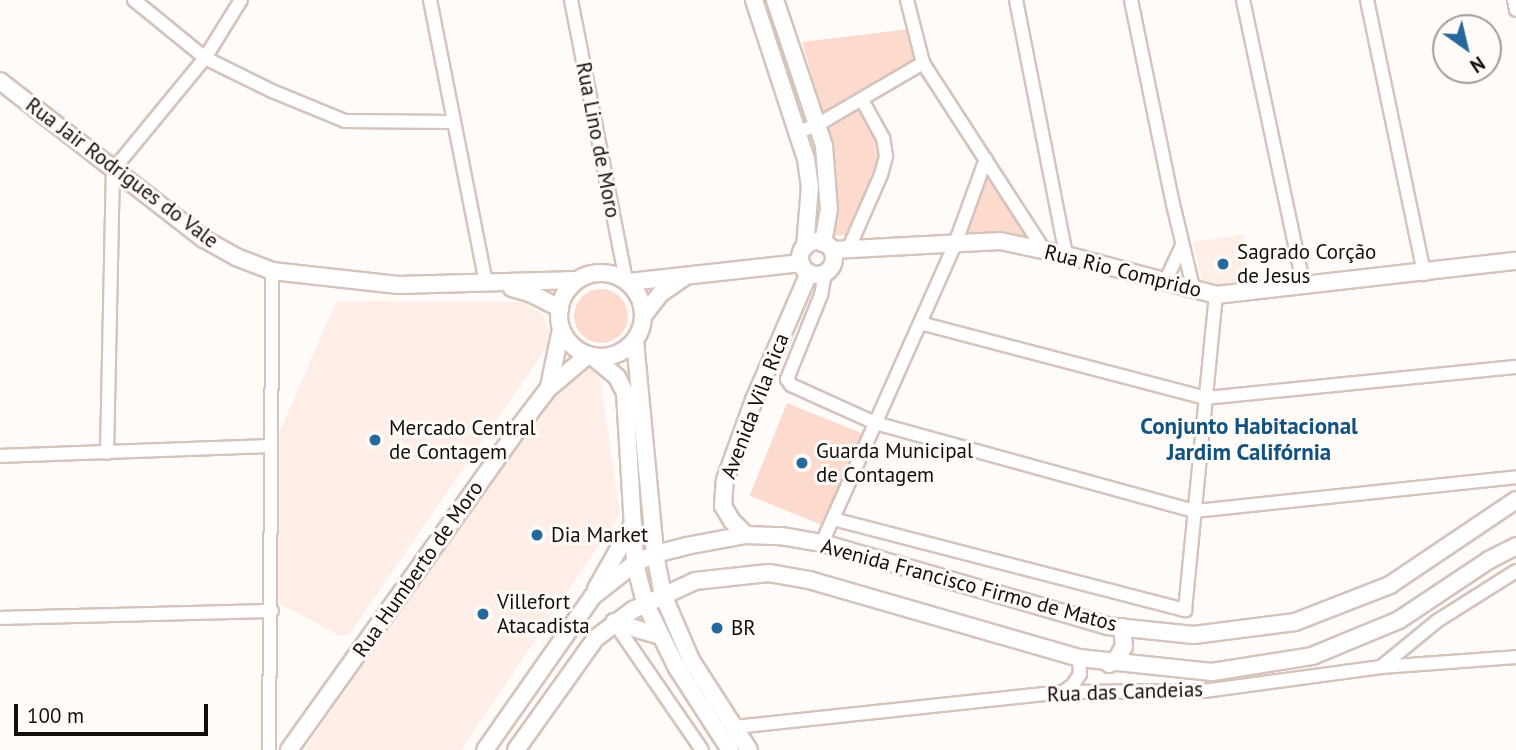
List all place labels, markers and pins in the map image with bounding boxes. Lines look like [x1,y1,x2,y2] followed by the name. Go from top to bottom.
[1237,239,1376,289] place label: Sagrado Corção de Jesus
[1215,256,1231,272] marker: Sagrado Corção de Jesus
[389,415,536,465] place label: Mercado Central de Contagem
[367,432,383,448] marker: Mercado Central de Contagem
[816,438,973,488] place label: Guarda Municipal de Contagem
[794,455,810,471] marker: Guarda Municipal de Contagem
[551,522,648,548] place label: Dia Market
[529,527,545,543] marker: Dia Market
[497,589,590,639] place label: Villefort Atacadista
[475,606,491,622] marker: Villefort Atacadista
[731,615,756,641] place label: BR
[709,620,725,636] marker: BR

